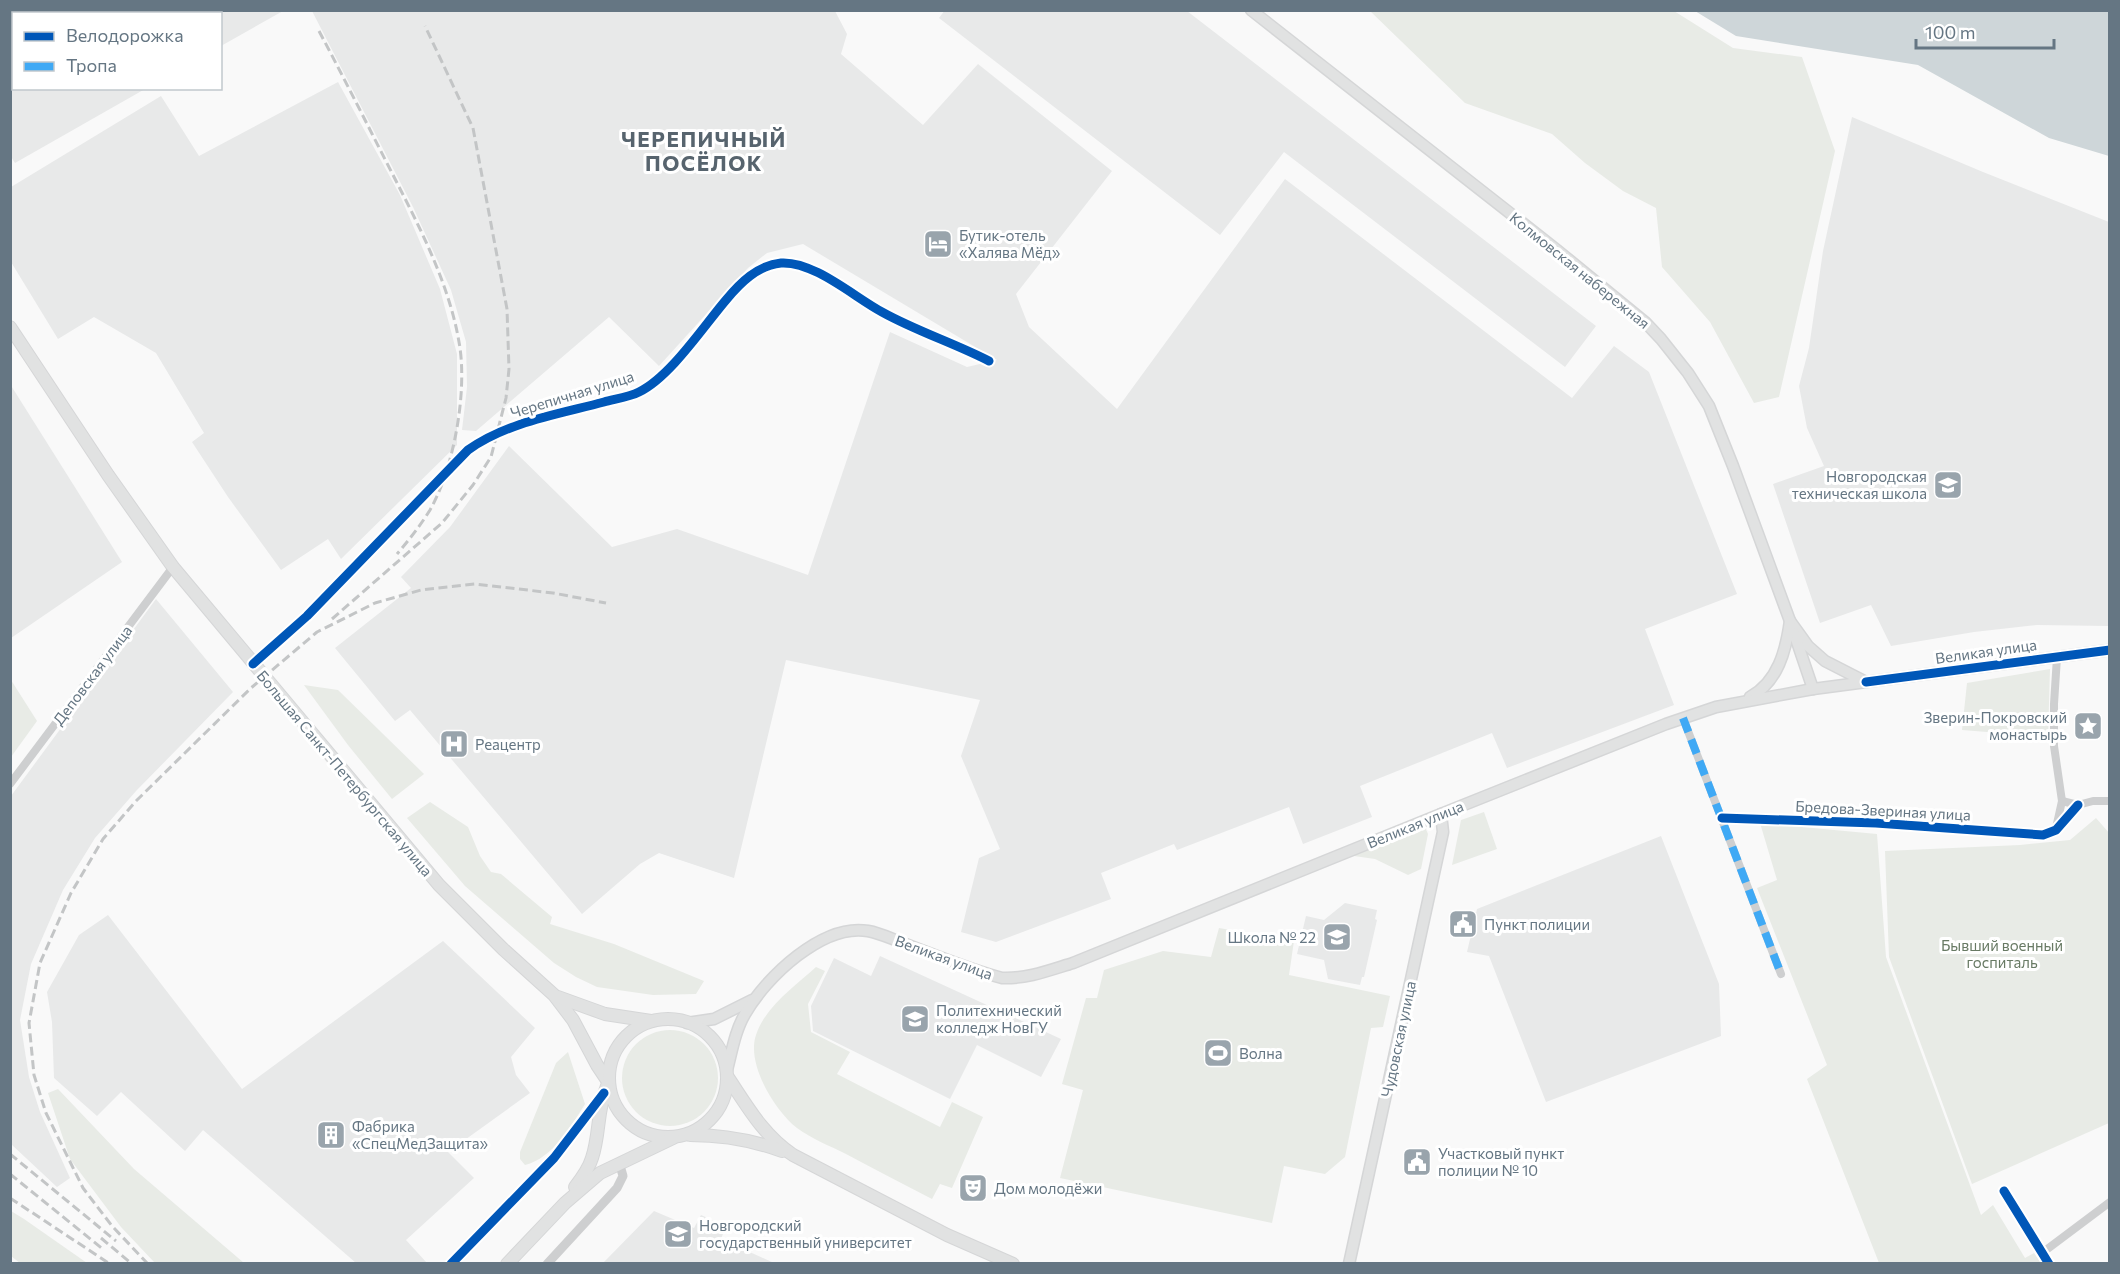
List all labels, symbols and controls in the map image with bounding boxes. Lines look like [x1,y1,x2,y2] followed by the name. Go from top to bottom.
[12,12,222,90] legend
[1916,12,2054,50] scale bar
[1925,21,1975,43] text: 100 m
[66,24,184,46] text: Велодорожка
[66,54,117,76] text: Тропа
[621,126,787,175] district label: ЧЕРЕПИЧНЫЙ ПОСЁЛОК
[1506,208,1654,332] street label: Колмовская набережная
[959,226,1061,261] place label: Бутик-отель «Халява Мёд»
[922,228,954,260] hotel icon: Бутик-отель «Халява Мёд»
[508,367,636,421] street label: Черепичная улица
[1792,467,1927,502] place label: Новгородская техническая школа
[1932,469,1964,501] school or university icon: Новгородская техническая школа
[49,622,135,728] street label: Деповская улица
[1934,635,2038,667] street label: Великая улица
[254,666,436,880] street label: Большая Санкт-Петербургская улица
[1924,708,2067,743] place label: Зверин-Покровский монастырь
[2072,710,2104,742] place icon: Зверин-Покровский монастырь
[438,728,470,760] hospital icon: Реацентр
[475,735,541,753] place label: Реацентр
[1364,796,1466,852] street label: Великая улица
[1795,796,1971,824] street label: Бредова-Звериная улица
[1447,908,1479,940] public building icon: Пункт полиции
[1484,915,1590,933] place label: Пункт полиции
[1321,921,1353,953] school or university icon: Школа № 22
[1227,928,1316,946] place label: Школа № 22
[893,931,995,983] street label: Великая улица
[1941,936,2063,971] park label: Бывший военный госпиталь
[1377,979,1419,1099] street label: Чудовская улица
[936,1001,1062,1036] place label: Политехнический колледж НовГУ
[899,1003,931,1035] school or university icon: Политехнический колледж НовГУ
[1202,1037,1234,1069] sports icon: Волна
[1239,1044,1283,1062] place label: Волна
[352,1117,488,1152] place label: Фабрика «СпецМедЗащита»
[315,1119,347,1151] building icon: Фабрика «СпецМедЗащита»
[1438,1144,1564,1179] place label: Участковый пункт полиции № 10
[1401,1146,1433,1178] public building icon: Участковый пункт полиции № 10
[957,1172,989,1204] theatre icon: Дом молодёжи
[994,1179,1102,1197] place label: Дом молодёжи
[699,1216,912,1251] place label: Новгородский государственный университет
[662,1218,694,1250] school or university icon: Новгородский государственный университет

